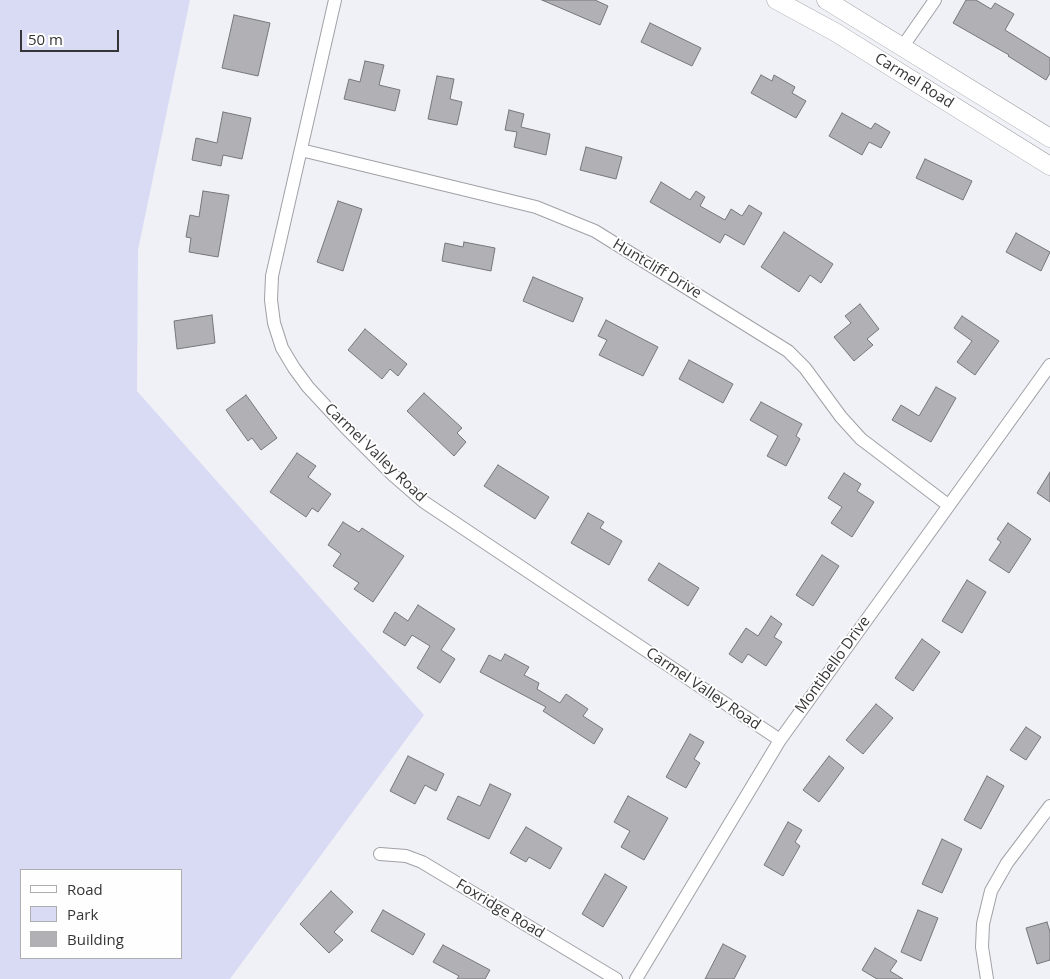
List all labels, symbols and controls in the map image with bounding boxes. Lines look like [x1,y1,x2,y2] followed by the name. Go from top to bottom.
[22,20,121,52] scale bar
[28,29,63,49] text: 50 m
[871,50,957,112] street label: Carmel Road
[609,235,705,303] street label: Huntcliff Drive
[320,400,430,506] street label: Carmel Valley Road
[792,613,874,717] street label: Montibello Drive
[642,644,764,734] street label: Carmel Valley Road
[20,869,182,959] legend
[453,876,547,942] street label: Foxridge Road
[67,879,103,899] text: Road
[67,904,98,924] text: Park
[67,929,124,949] text: Building

